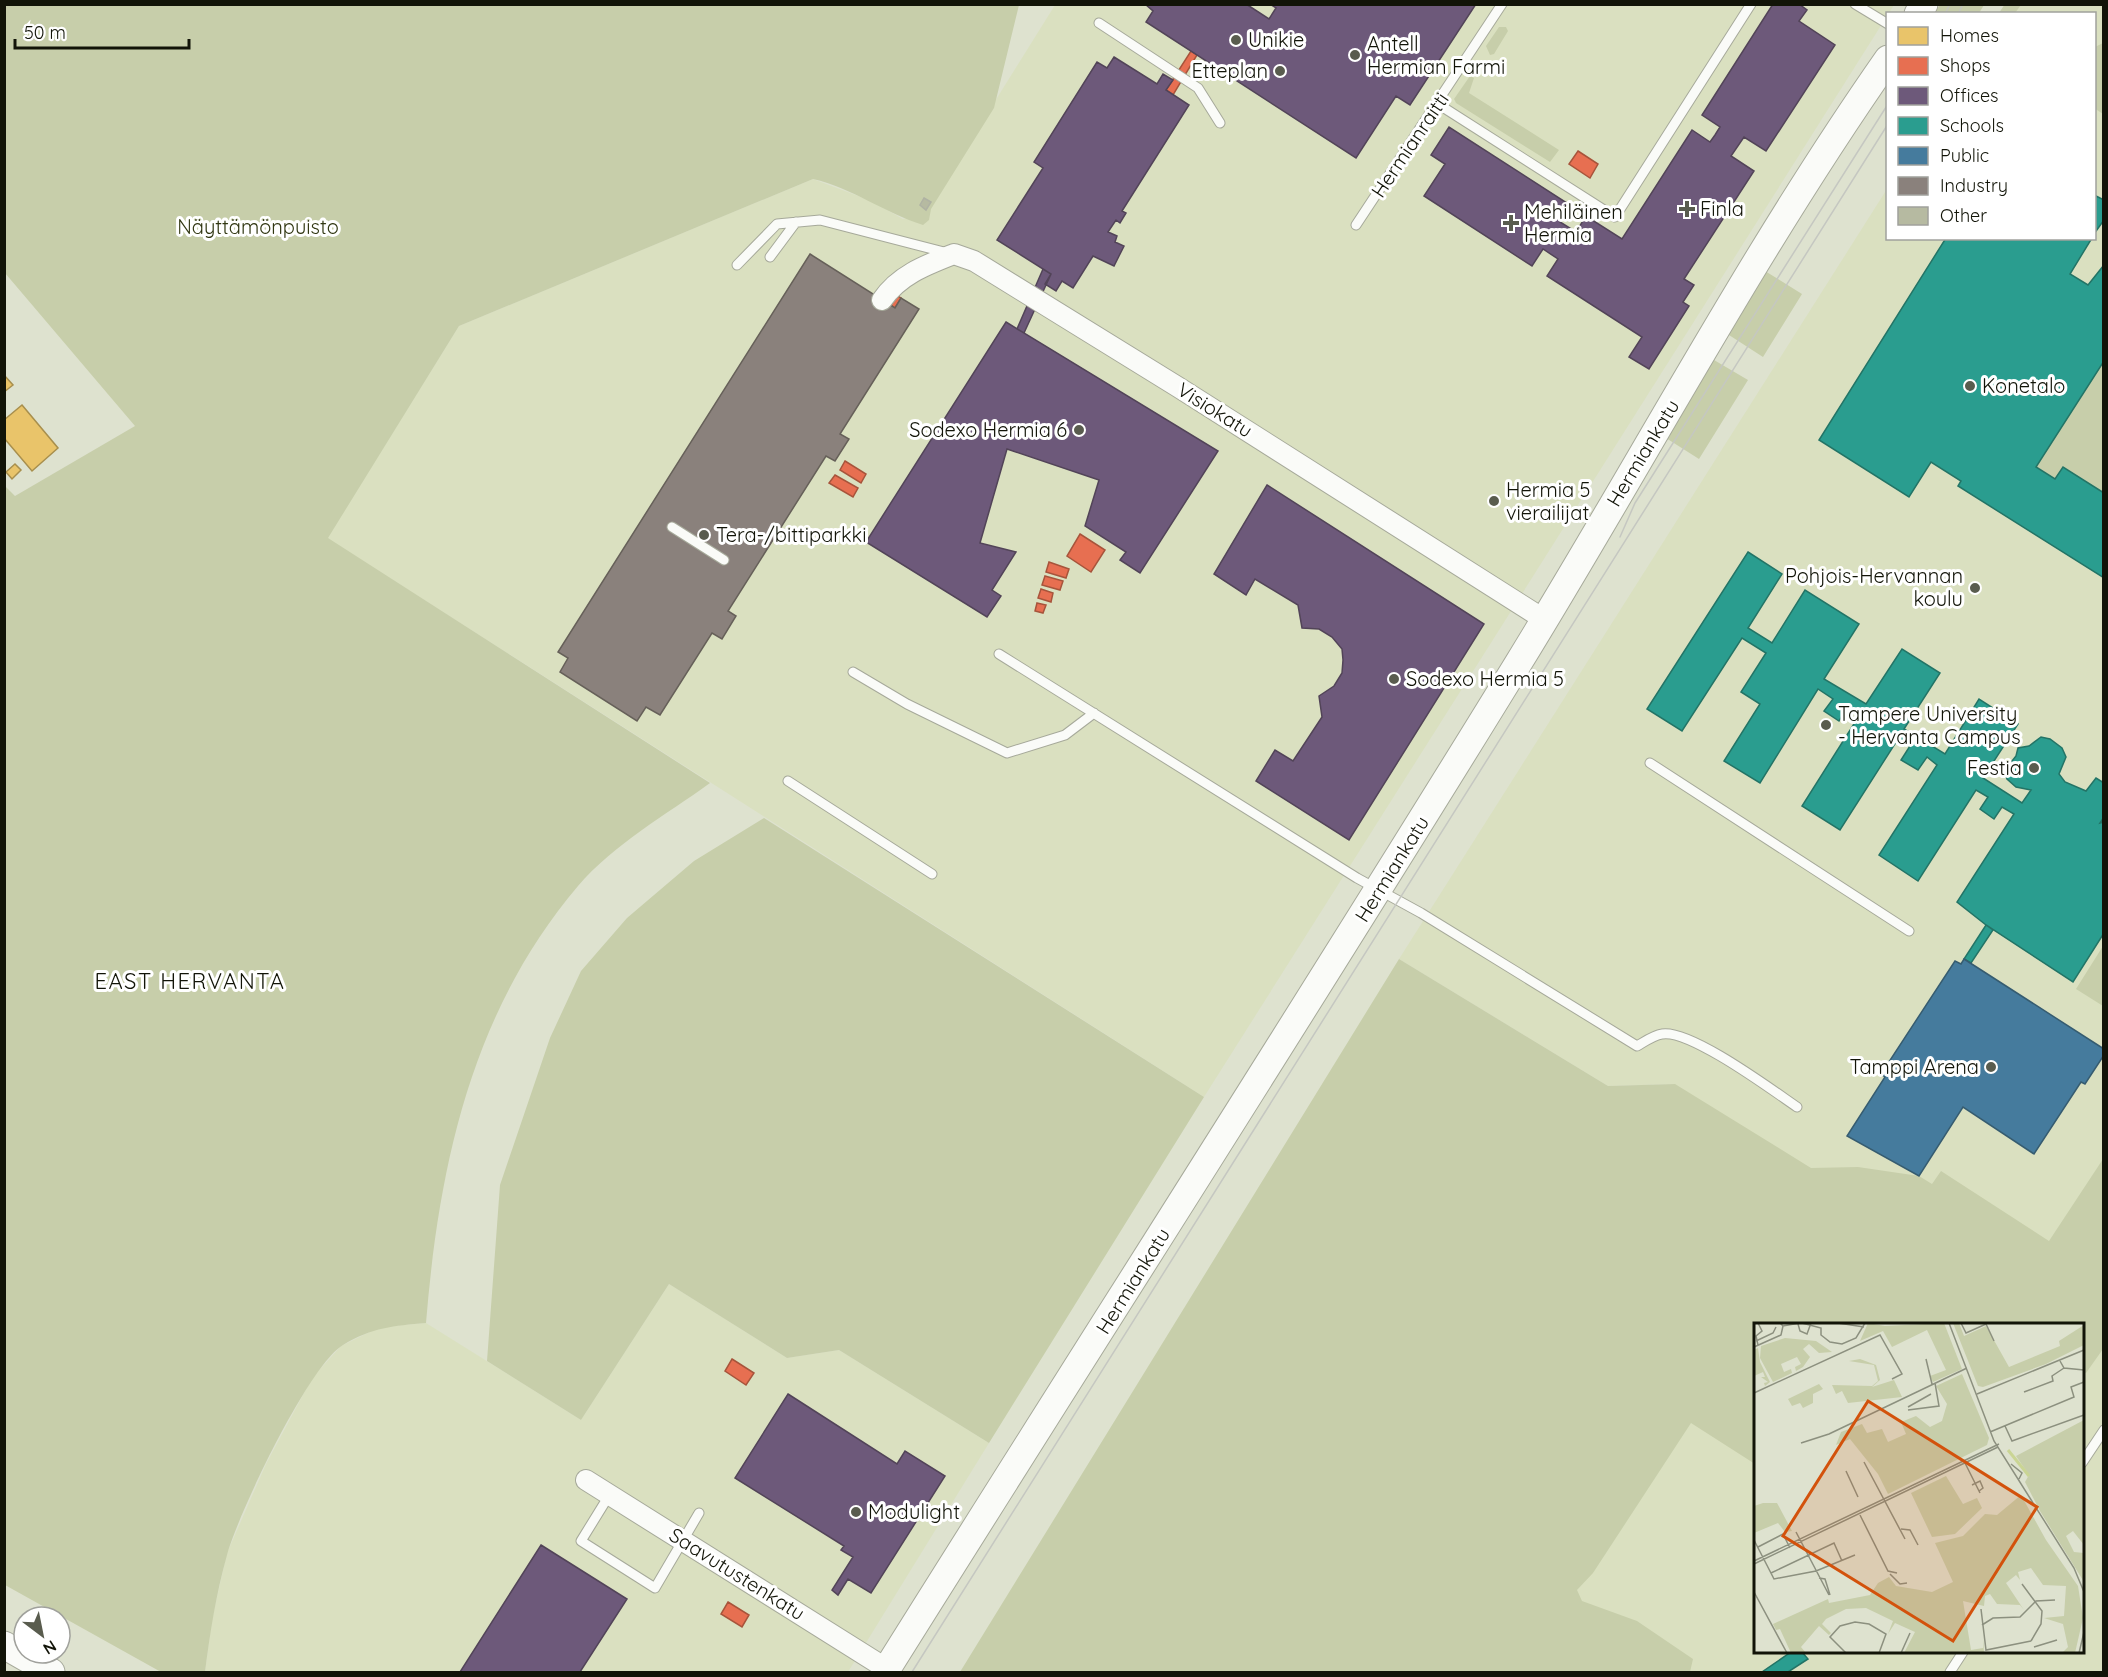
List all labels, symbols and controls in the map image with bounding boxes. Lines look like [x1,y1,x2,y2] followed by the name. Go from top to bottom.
[15,12,189,50] scale bar
[1886,12,2096,240] legend
[24,21,66,44] text: 50 m
[1940,24,1999,47] text: Homes
[1248,27,1304,52] place label: Unikie
[1367,31,1505,79] place label: Antell Hermian Farmi
[1229,33,1243,47] marker: Unikie
[1348,48,1362,62] marker: Antell Hermian Farmi
[1940,54,1991,77] text: Shops
[1191,58,1268,83] place label: Etteplan
[1273,64,1287,78] marker: Etteplan
[1940,84,1999,107] text: Offices
[1365,87,1454,202] street label: Hermianraitti
[1940,114,2004,137] text: Schools
[1940,144,1989,167] text: Public
[1940,174,2008,197] text: Industry
[1700,196,1744,221] place label: Finla
[1524,199,1623,247] place label: Mehiläinen Hermia
[1678,200,1696,218] marker: Finla
[1940,204,1987,227] text: Other
[177,214,339,239] park label: Näyttämönpuisto
[1502,214,1520,232] marker: Mehiläinen Hermia
[1982,373,2065,398] place label: Konetalo
[1173,377,1258,442] street label: Visiokatu
[1963,379,1977,393] marker: Konetalo
[1601,395,1684,511] street label: Hermiankatu
[909,417,1067,442] place label: Sodexo Hermia 6
[1072,423,1086,437] marker: Sodexo Hermia 6
[1506,477,1590,525] place label: Hermia 5 vierailijat
[1487,494,1501,508] marker: Hermia 5 vierailijat
[716,522,867,547] place label: Tera-/bittiparkki
[697,528,711,542] marker: Tera-/bittiparkki
[1785,563,1963,611] place label: Pohjois-Hervannan koulu
[1968,581,1982,595] marker: Pohjois-Hervannan koulu
[1406,666,1564,691] place label: Sodexo Hermia 5
[1387,672,1401,686] marker: Sodexo Hermia 5
[1838,701,2021,749] place label: Tampere University - Hervanta Campus
[1819,718,1833,732] marker: Tampere University - Hervanta Campus
[1967,755,2022,780] place label: Festia
[2027,761,2041,775] marker: Festia
[1349,811,1434,926] street label: Hermiankatu
[94,967,286,995] district label: EAST HERVANTA
[1849,1054,1979,1079] place label: Tamppi Arena
[1984,1060,1998,1074] marker: Tamppi Arena
[1090,1223,1175,1338] street label: Hermiankatu
[1754,1323,2084,1653] inset map
[868,1499,960,1524] place label: Modulight
[849,1505,863,1519] marker: Modulight
[665,1522,810,1625] street label: Saavutustenkatu
[12,1605,72,1665] north arrow
[40,1636,60,1659] text: N

